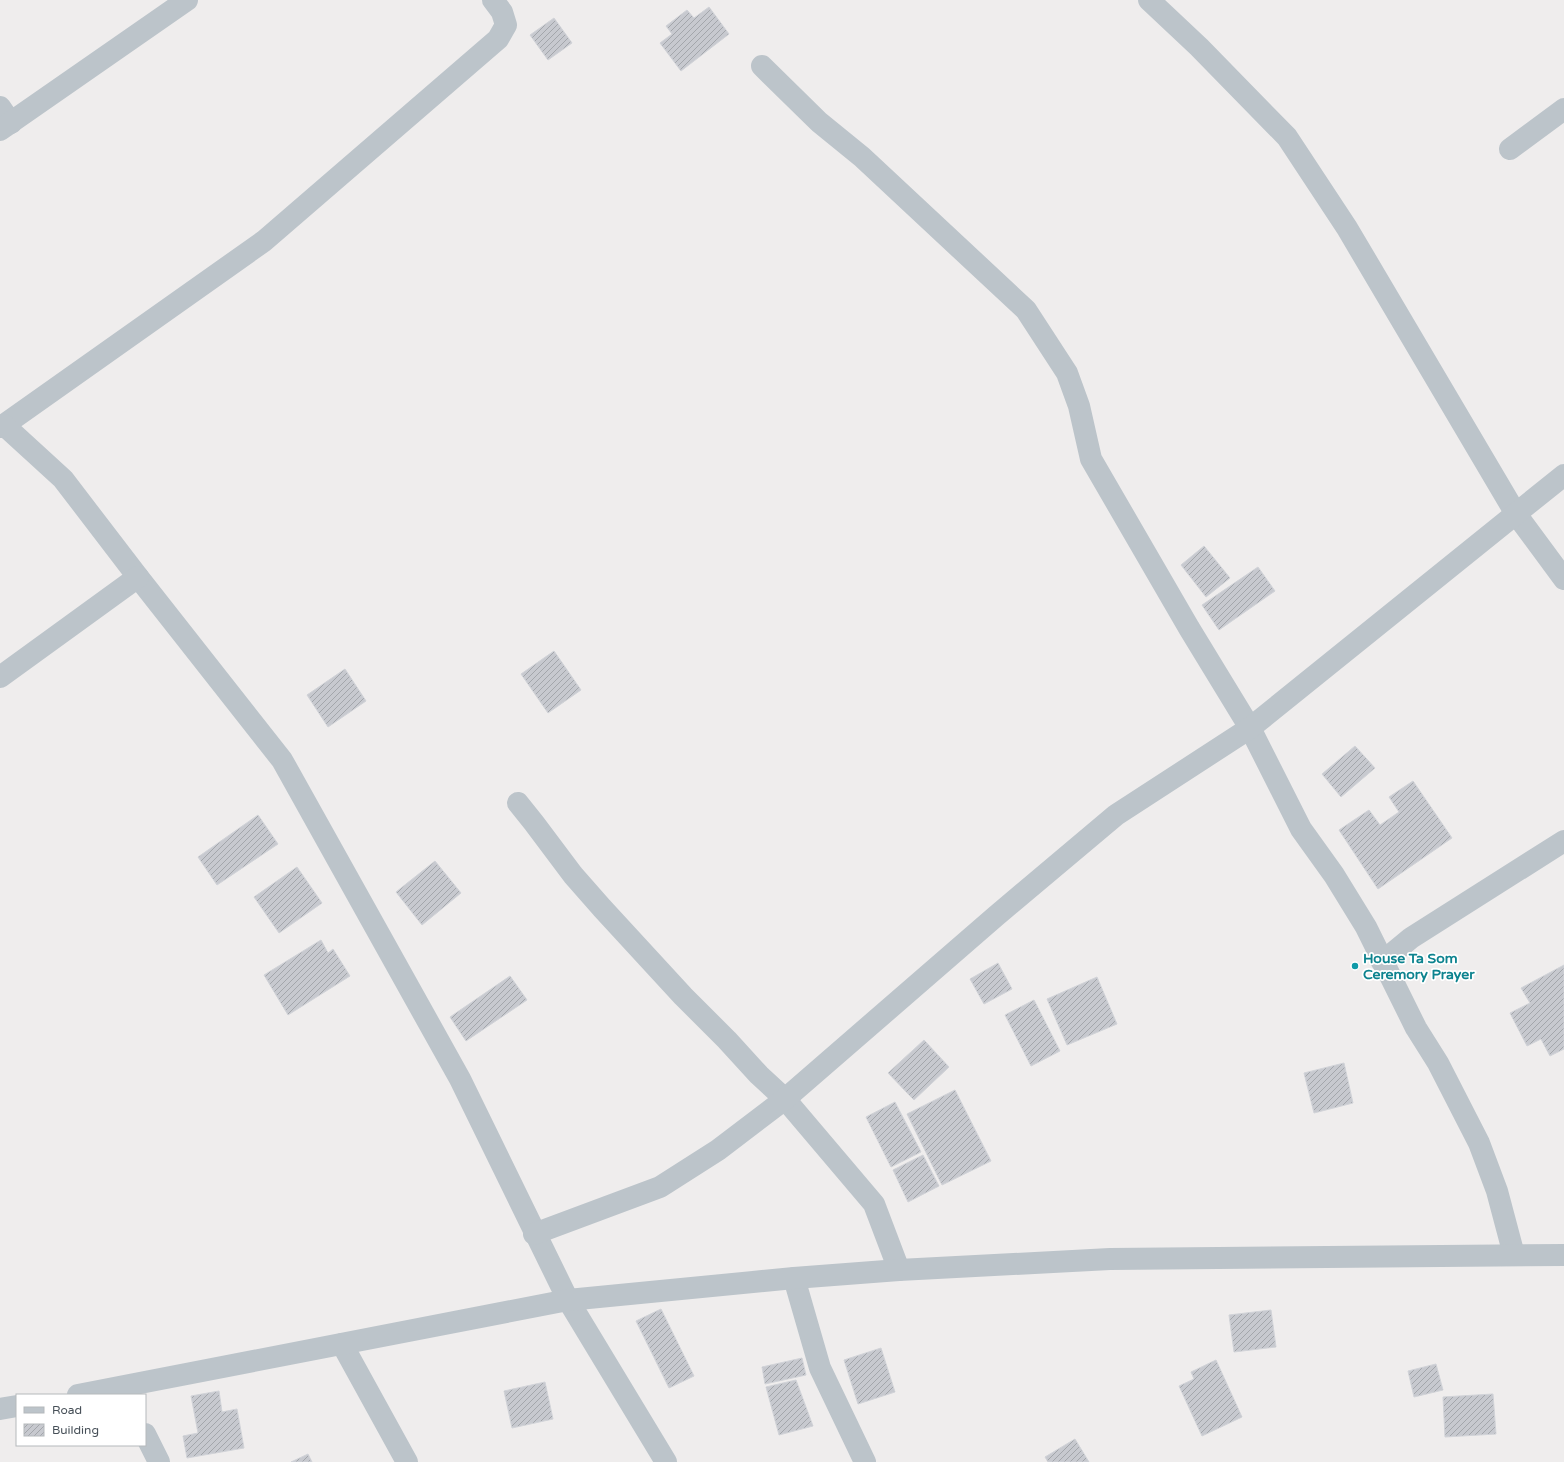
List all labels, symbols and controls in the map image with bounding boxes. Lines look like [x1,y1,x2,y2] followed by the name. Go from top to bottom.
[1363,950,1475,983] place label: House Ta Som Ceremory Prayer
[1350,961,1360,971] marker: House Ta Som Ceremory Prayer
[16,1394,146,1446] legend
[52,1403,82,1417] text: Road
[52,1423,99,1437] text: Building

